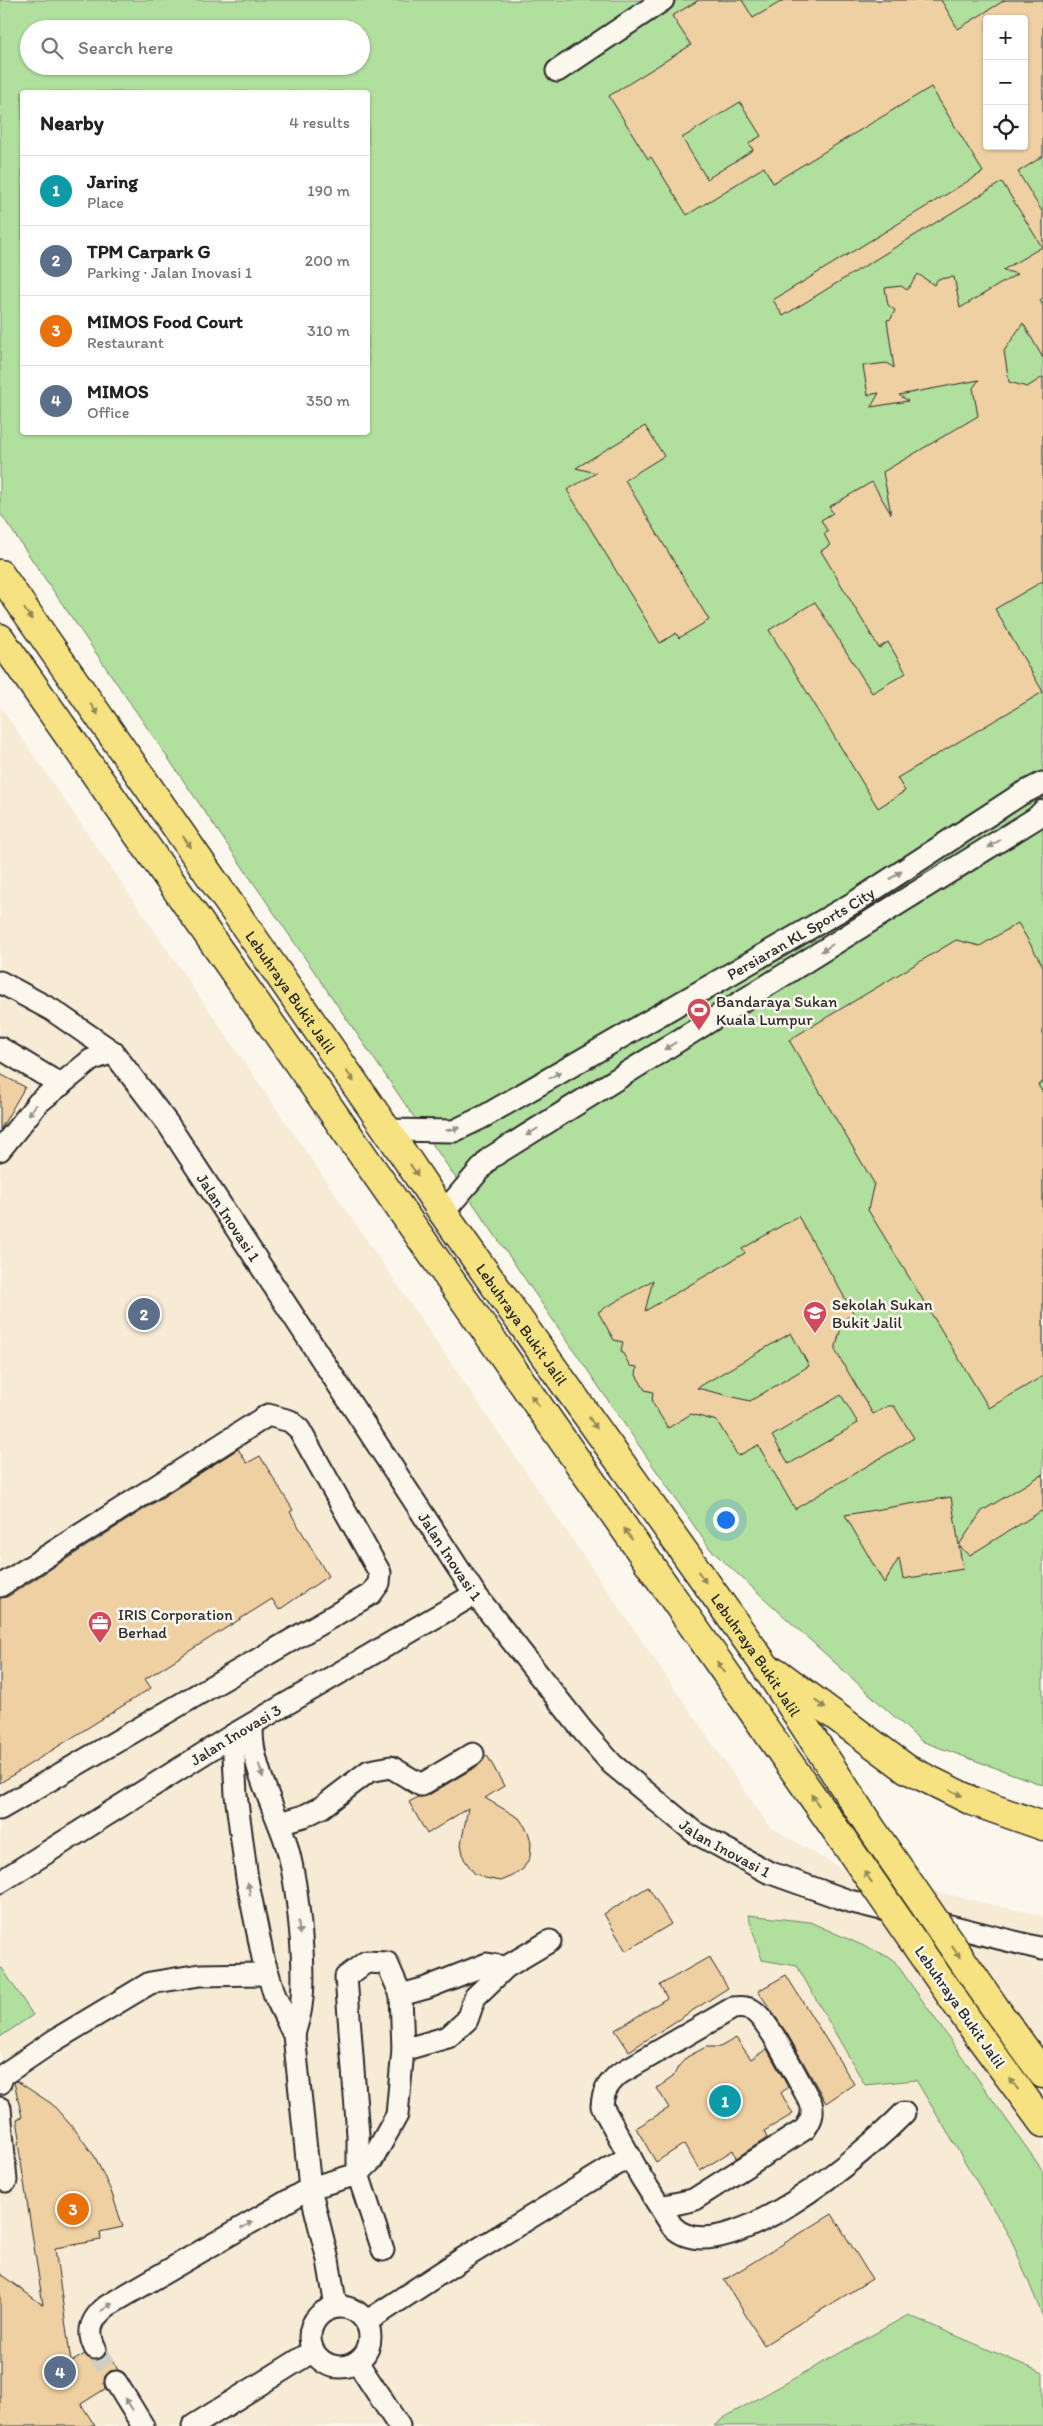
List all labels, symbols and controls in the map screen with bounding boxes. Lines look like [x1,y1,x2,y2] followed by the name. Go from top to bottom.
[983,15,1028,150] map controls
[983,15,1028,60] button: +
[20,20,370,75] search box
[38,34,66,62] icon: search
[78,36,173,59] text: Search here
[983,60,1028,105] button: −
[983,105,1028,150] button: locate
[40,110,104,135] text: Nearby
[289,113,350,132] text: 4 results
[87,170,138,193] text: Jaring
[52,181,60,200] text: 1
[307,181,350,200] text: 190 m
[87,193,124,212] text: Place
[87,240,211,263] text: TPM Carpark G
[52,251,60,270] text: 2
[305,251,350,270] text: 200 m
[87,263,252,282] text: Parking · Jalan Inovasi 1
[87,310,243,333] text: MIMOS Food Court
[52,321,60,340] text: 3
[307,321,350,340] text: 310 m
[87,333,164,352] text: Restaurant
[87,380,149,403] text: MIMOS
[51,391,61,410] text: 4
[306,391,350,410] text: 350 m
[87,403,129,422] text: Office
[23,607,33,621] one-way arrow
[89,702,99,716] one-way arrow
[182,835,192,849] one-way arrow
[988,840,1001,849] one-way arrow
[889,870,903,880] one-way arrow
[723,882,878,984] street label: Persiaran KL Sports City
[242,927,340,1057] street label: Lebuhraya Bukit Jalil
[820,944,833,953] one-way arrow
[716,992,837,1029] place label: Bandaraya Sukan Kuala Lumpur
[686,997,712,1031] sports icon: Bandaraya Sukan Kuala Lumpur
[663,1041,676,1051] one-way arrow
[345,1069,355,1082] one-way arrow
[549,1070,562,1079] one-way arrow
[26,1103,37,1116] one-way arrow
[446,1124,462,1132] one-way arrow
[525,1127,538,1137] one-way arrow
[410,1163,419,1177] one-way arrow
[193,1169,265,1265] street label: Jalan Inovasi 1
[472,1260,572,1389] street label: Lebuhraya Bukit Jalil
[128,1295,160,1333] pin: 2
[832,1295,933,1332] place label: Sekolah Sukan Bukit Jalil
[802,1300,828,1334] school or university icon: Sekolah Sukan Bukit Jalil
[530,1394,540,1407] one-way arrow
[588,1416,598,1430] one-way arrow
[713,1507,739,1533] your location
[415,1509,486,1605] street label: Jalan Inovasi 1
[623,1527,633,1540] one-way arrow
[697,1570,707,1584] one-way arrow
[707,1590,805,1720] street label: Lebuhraya Bukit Jalil
[118,1605,233,1642] place label: IRIS Corporation Berhad
[87,1610,113,1644] office icon: IRIS Corporation Berhad
[716,1660,726,1674] one-way arrow
[813,1698,826,1709] one-way arrow
[187,1700,285,1769] street label: Jalan Inovasi 3
[258,1764,265,1779] one-way arrow
[949,1789,963,1797] one-way arrow
[810,1793,820,1807] one-way arrow
[676,1815,774,1881] street label: Jalan Inovasi 1
[863,1870,873,1884] one-way arrow
[245,1882,253,1897] one-way arrow
[296,1921,304,1937] one-way arrow
[911,1942,1010,2072] street label: Lebuhraya Bukit Jalil
[951,1945,961,1959] one-way arrow
[1009,2077,1019,2091] one-way arrow
[709,2082,741,2120] pin: 1
[57,2190,89,2228] pin: 3
[241,2220,254,2229] one-way arrow
[100,2302,114,2312] one-way arrow
[44,2353,76,2391] pin: 4
[125,2398,134,2411] one-way arrow

